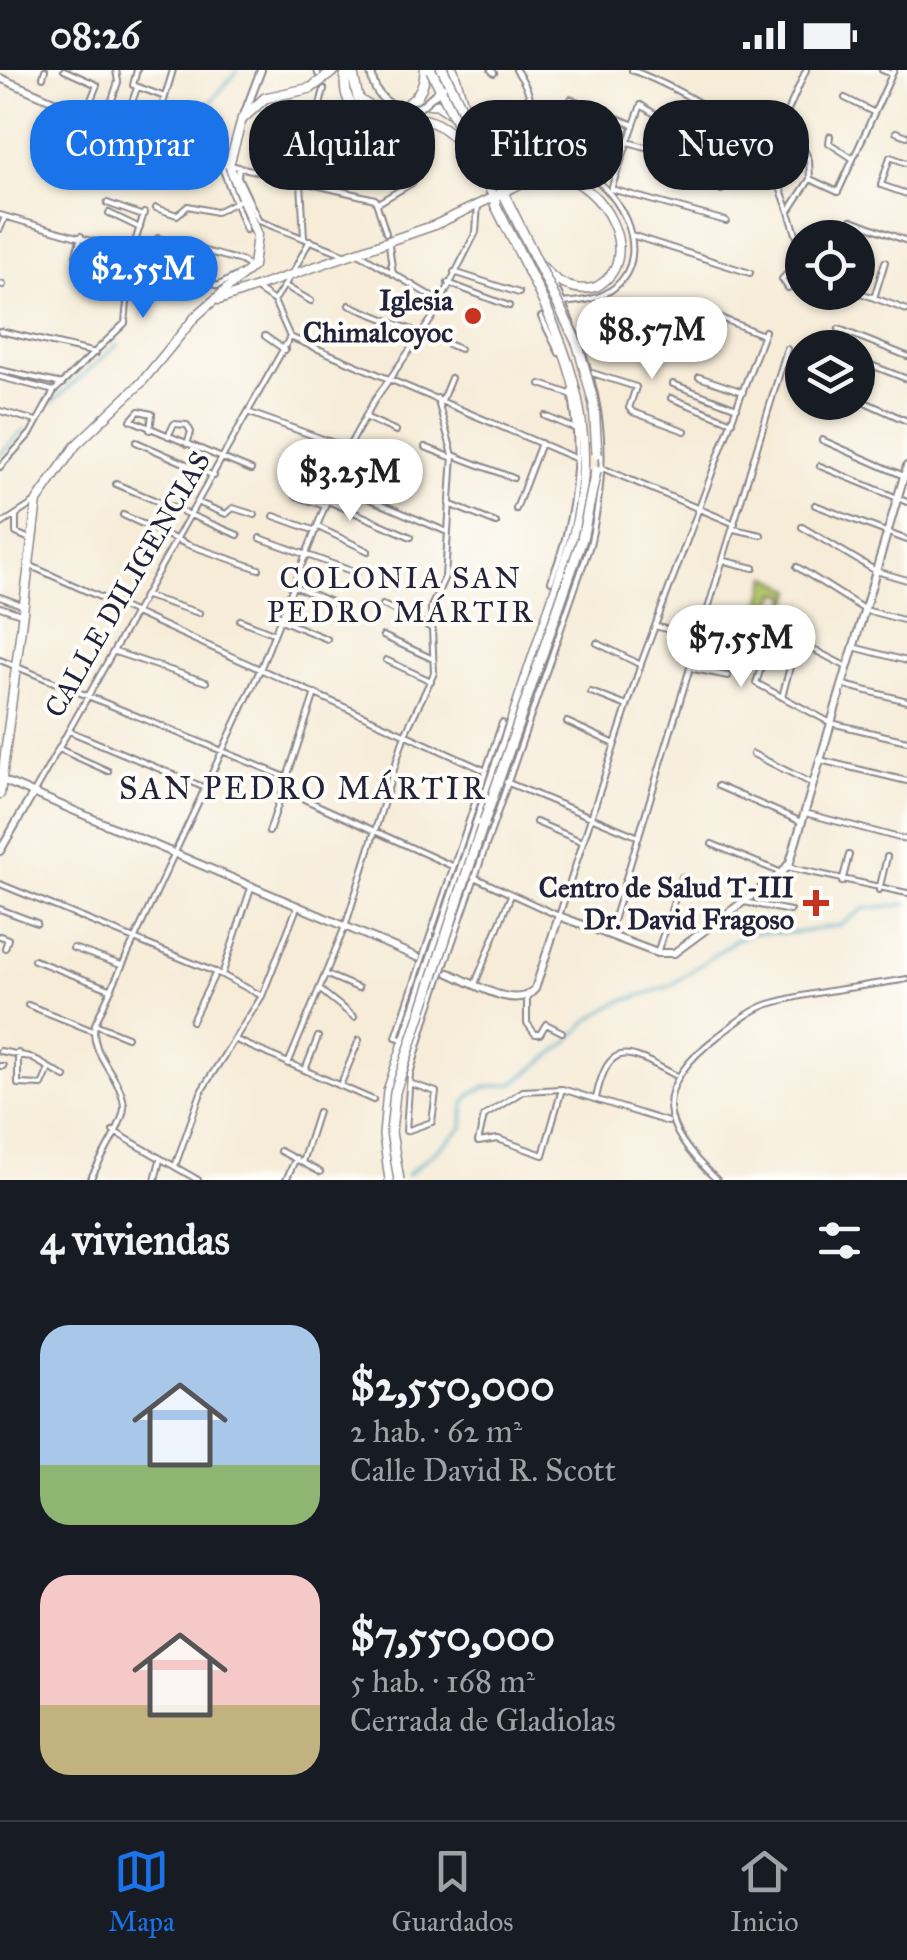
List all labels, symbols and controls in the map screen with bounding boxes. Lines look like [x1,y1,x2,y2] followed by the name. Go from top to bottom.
[50,12,140,58] text: 08:26
[30,100,229,190] chip: Comprar
[249,100,435,190] chip: Alquilar
[455,100,623,190] chip: Filtros
[643,100,809,190] chip: Nuevo
[785,220,875,420] map controls
[785,220,875,310] button: locate
[62,236,224,321] pin: $2.55M
[91,249,195,288] text: $2.55M
[303,283,454,350] place label: Iglesia Chimalcoyoc
[571,297,733,382] pin: $8.57M
[462,305,484,327] marker: Iglesia Chimalcoyoc
[598,310,706,349] text: $8.57M
[785,330,875,420] button: layers
[269,439,431,524] pin: $3.25M
[37,445,218,724] street label: CALLE DILIGENCIAS
[299,452,401,491] text: $3.25M
[267,560,535,630] district label: COLONIA SAN PEDRO MÁRTIR
[660,605,822,690] pin: $7.55M
[689,618,793,657] text: $7.55M
[119,769,487,808] district label: SAN PEDRO MÁRTIR
[539,870,794,937] place label: Centro de Salud T-III Dr. David Fragoso
[803,890,829,916] marker: Centro de Salud T-III Dr. David Fragoso
[812,1213,867,1268] icon: filters
[40,1214,230,1266] text: 4 viviendas
[350,1360,555,1412] text: $2,550,000
[120,1365,240,1485] icon: home
[350,1412,522,1451] text: 2 hab. · 62 m²
[350,1451,616,1490] text: Calle David R. Scott
[350,1610,555,1662] text: $7,550,000
[120,1615,240,1735] icon: home
[350,1662,535,1701] text: 5 hab. · 168 m²
[350,1701,616,1740] text: Cerrada de Gladiolas
[108,1844,175,1939] tab: Mapa
[392,1844,514,1939] tab: Guardados
[730,1844,799,1939] tab: Inicio

